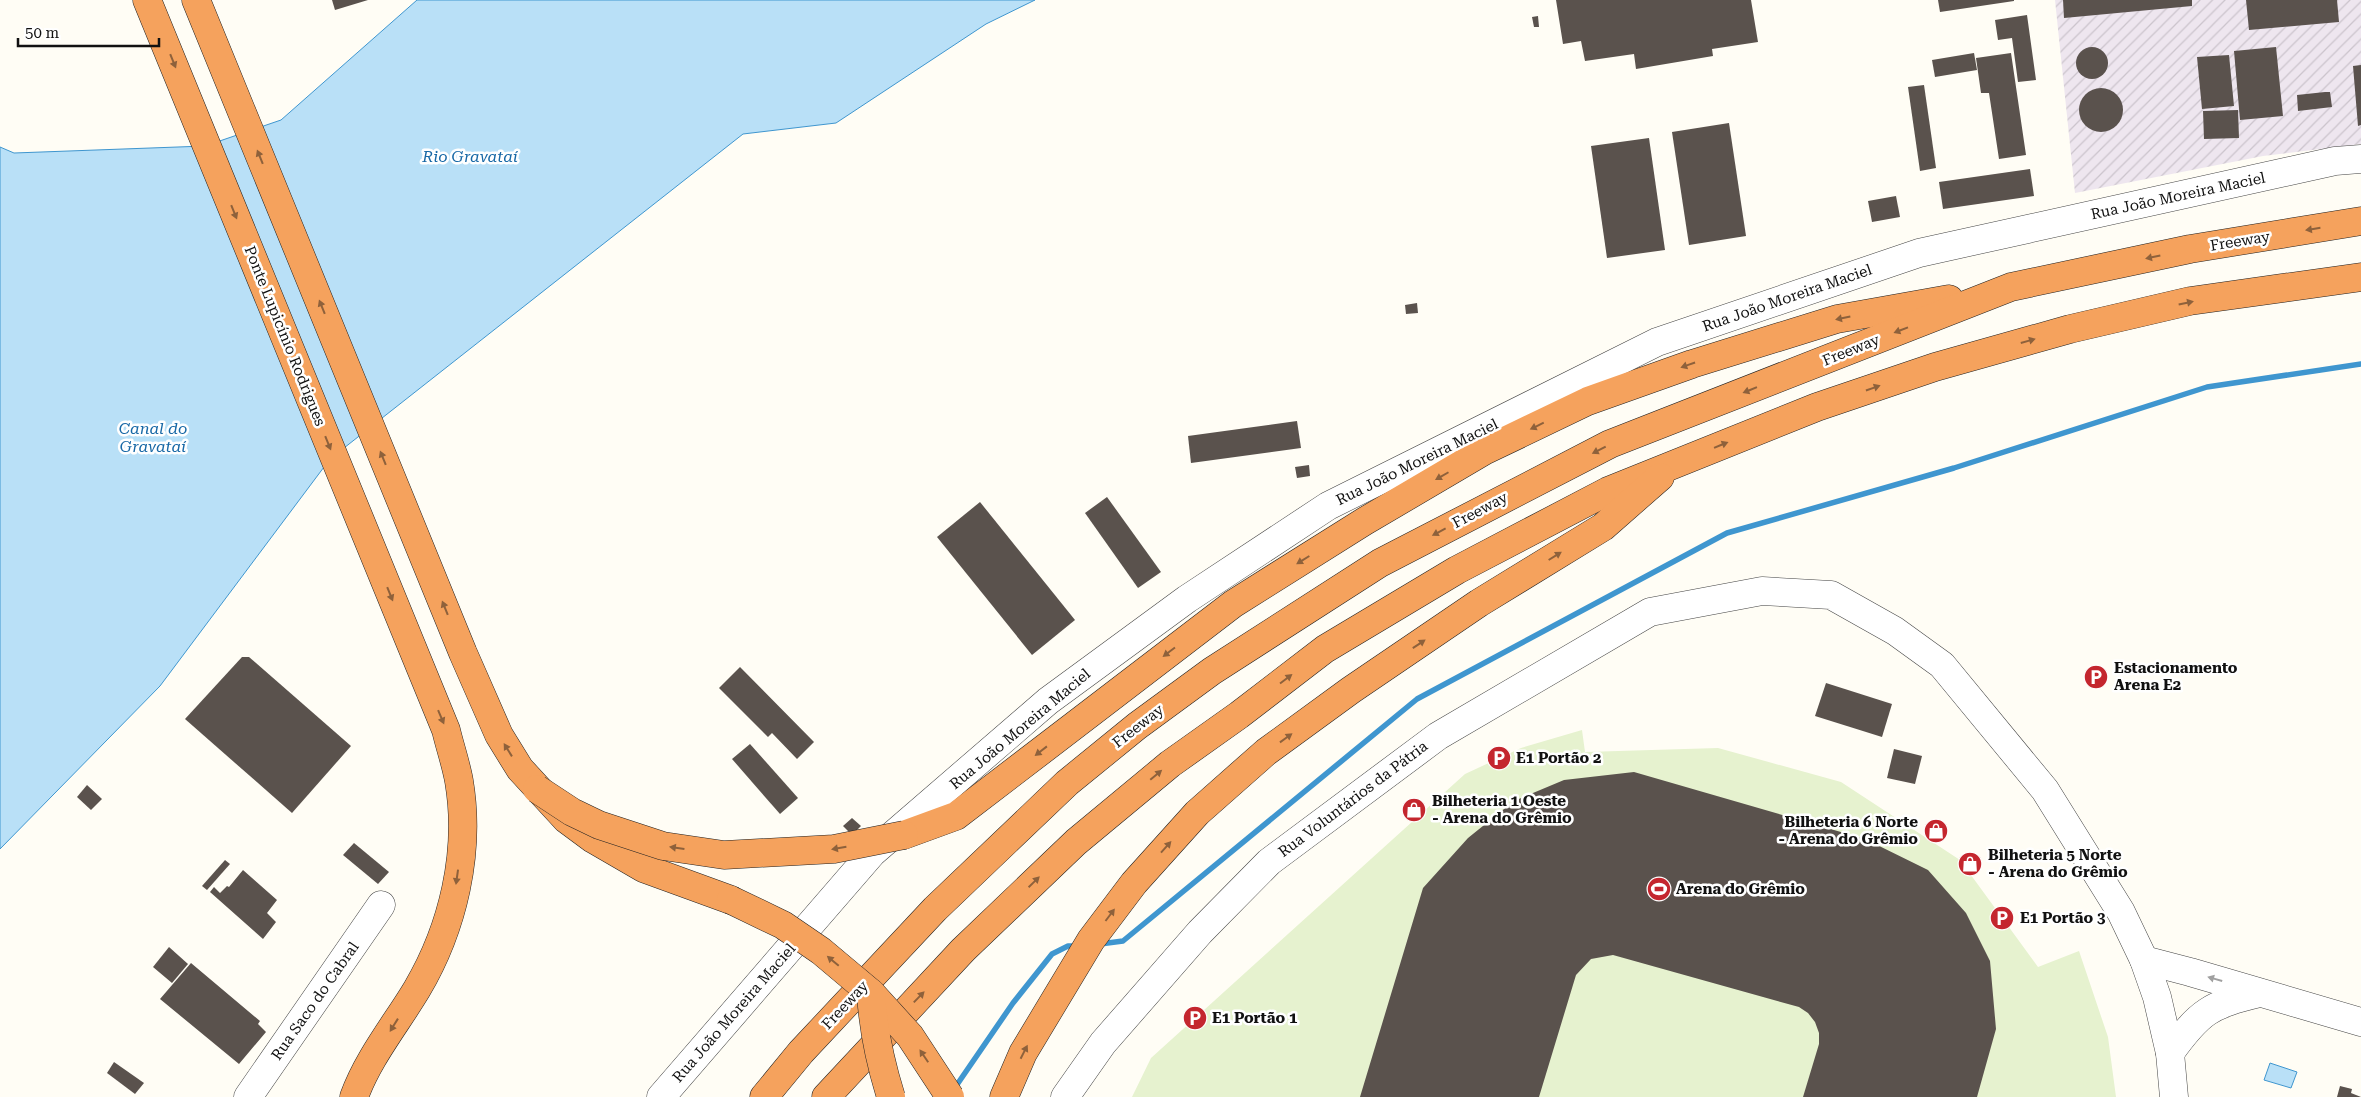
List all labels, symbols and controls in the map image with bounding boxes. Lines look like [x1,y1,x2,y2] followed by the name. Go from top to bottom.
[18,15,159,47] scale bar
[25,24,60,42] text: 50 m
[169,54,177,68] one-way arrow
[421,147,519,166] water label: Rio Gravataí
[256,150,264,164] one-way arrow
[2089,169,2267,223] street label: Rua João Moreira Maciel
[230,205,238,220] one-way arrow
[2305,225,2321,233] one-way arrow
[2209,227,2271,255] street label: Freeway
[241,243,329,429] street label: Ponte Lupicínio Rodrigues
[2145,253,2160,261] one-way arrow
[1700,260,1874,335] street label: Rua João Moreira Maciel
[2178,298,2194,306] one-way arrow
[317,300,325,315] one-way arrow
[1835,315,1851,323] one-way arrow
[1894,327,1908,335] one-way arrow
[1820,330,1882,370] street label: Freeway
[2021,336,2036,344] one-way arrow
[1680,362,1695,369] one-way arrow
[1865,384,1880,392] one-way arrow
[1742,386,1757,394] one-way arrow
[1333,415,1501,509] street label: Rua João Moreira Maciel
[119,419,187,456] water label: Canal do Gravataí
[1530,422,1544,430] one-way arrow
[325,436,333,450] one-way arrow
[1714,441,1728,449] one-way arrow
[1592,446,1606,454] one-way arrow
[379,451,387,465] one-way arrow
[1435,471,1449,480] one-way arrow
[1449,488,1511,532] street label: Freeway
[1431,528,1446,536] one-way arrow
[1549,551,1562,560] one-way arrow
[1296,555,1310,564] one-way arrow
[386,587,394,602] one-way arrow
[441,600,449,615] one-way arrow
[1412,639,1425,649] one-way arrow
[1162,647,1176,657] one-way arrow
[2114,659,2238,694] place label: Estacionamento Arena E2
[2083,664,2109,690] parking icon: Estacionamento Arena E2
[946,665,1094,793] street label: Rua João Moreira Maciel
[1279,673,1292,684] one-way arrow
[1109,700,1167,752] street label: Freeway
[437,710,445,724] one-way arrow
[1279,732,1292,743] one-way arrow
[1275,737,1431,861] street label: Rua Voluntários da Pátria
[503,743,513,756] one-way arrow
[1486,745,1512,771] parking icon: E1 Portão 2
[1034,746,1047,756] one-way arrow
[1516,749,1601,767] place label: E1 Portão 2
[1149,770,1162,781] one-way arrow
[1432,792,1572,827] place label: Bilheteria 1 Oeste - Arena do Grêmio
[1401,797,1427,823] shop icon: Bilheteria 1 Oeste - Arena do Grêmio
[1778,813,1918,848] place label: Bilheteria 6 Norte - Arena do Grêmio
[1923,818,1949,844] shop icon: Bilheteria 6 Norte - Arena do Grêmio
[1160,841,1172,853] one-way arrow
[669,844,685,852] one-way arrow
[831,844,847,852] one-way arrow
[1988,846,2128,881] place label: Bilheteria 5 Norte - Arena do Grêmio
[1957,851,1983,877] shop icon: Bilheteria 5 Norte - Arena do Grêmio
[453,869,461,885] one-way arrow
[1646,876,1672,902] sports icon: Arena do Grêmio
[1027,877,1039,889] one-way arrow
[1676,880,1805,898] place label: Arena do Grêmio
[1989,905,2015,931] parking icon: E1 Portão 3
[1104,909,1115,922] one-way arrow
[2020,909,2106,927] place label: E1 Portão 3
[267,938,363,1064] street label: Rua Saco do Cabral
[669,940,799,1086] street label: Rua João Moreira Maciel
[827,956,840,967] one-way arrow
[2207,974,2222,982] one-way arrow
[818,977,872,1033] street label: Freeway
[913,992,925,1004] one-way arrow
[1182,1005,1208,1031] parking icon: E1 Portão 1
[1212,1009,1298,1027] place label: E1 Portão 1
[390,1018,399,1031] one-way arrow
[1020,1045,1028,1060] one-way arrow
[919,1049,928,1063] one-way arrow

